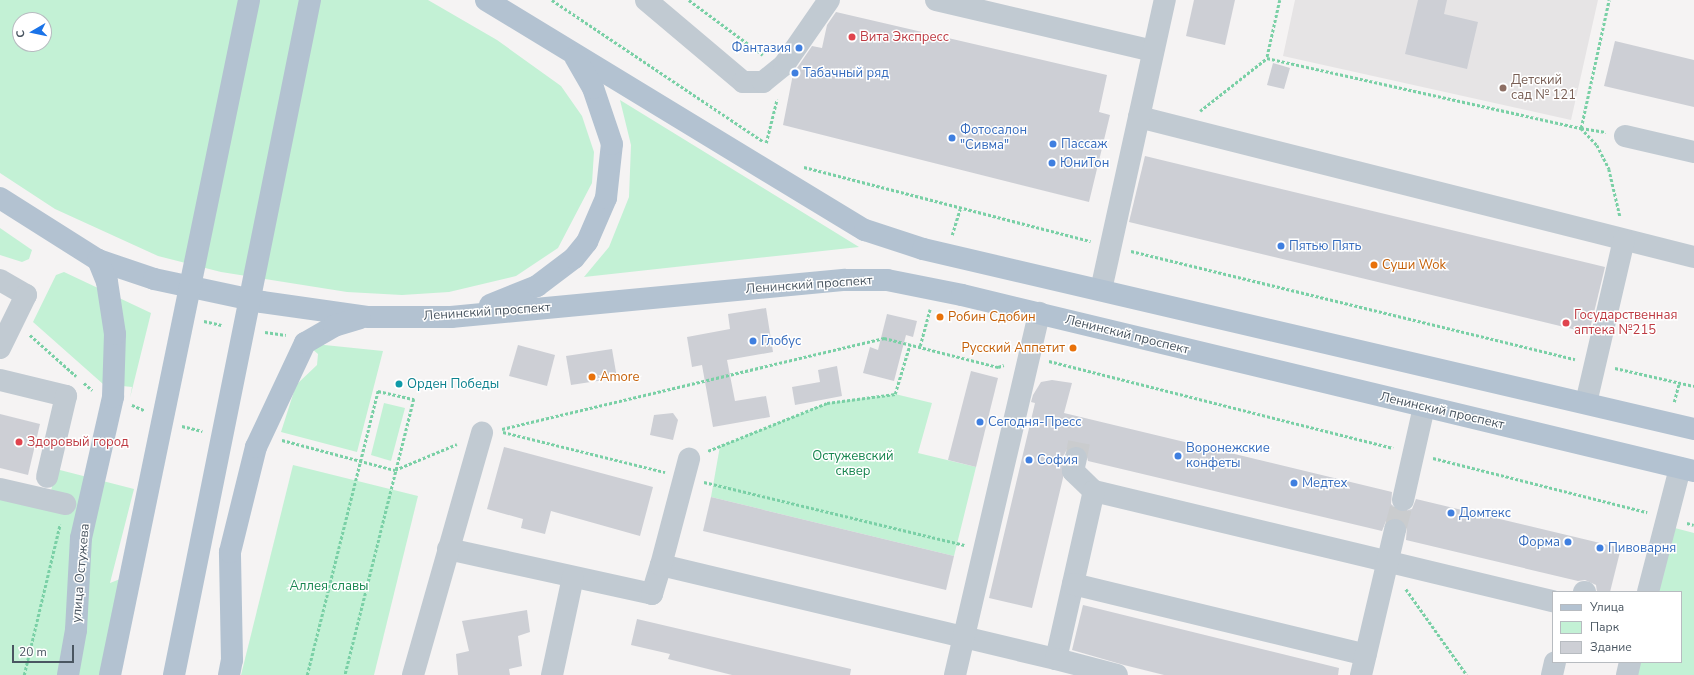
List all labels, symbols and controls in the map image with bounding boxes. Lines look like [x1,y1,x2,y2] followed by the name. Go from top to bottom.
[12,12,52,52] north arrow
[13,29,29,39] text: С
[860,29,949,45] place label: Вита Экспресс
[847,32,857,42] marker: Вита Экспресс
[732,40,791,56] place label: Фантазия
[794,43,804,53] marker: Фантазия
[803,65,889,81] place label: Табачный ряд
[790,68,800,78] marker: Табачный ряд
[1511,73,1576,104] place label: Детский сад № 121
[1498,83,1508,93] marker: Детский сад № 121
[960,123,1027,154] place label: Фотосалон "Сивма"
[947,133,957,143] marker: Фотосалон "Сивма"
[1061,136,1107,152] place label: Пассаж
[1048,139,1058,149] marker: Пассаж
[1060,155,1109,171] place label: ЮниТон
[1047,158,1057,168] marker: ЮниТон
[1289,238,1362,254] place label: Пятью Пять
[1276,241,1286,251] marker: Пятью Пять
[1382,257,1446,273] place label: Суши Wok
[1369,260,1379,270] marker: Суши Wok
[745,273,873,297] street label: Ленинский проспект
[423,300,551,324] street label: Ленинский проспект
[1574,308,1677,339] place label: Государственная аптека №215
[948,309,1036,325] place label: Робин Сдобин
[935,312,945,322] marker: Робин Сдобин
[1063,312,1191,358] street label: Ленинский проспект
[1561,318,1571,328] marker: Государственная аптека №215
[761,333,801,349] place label: Глобус
[748,336,758,346] marker: Глобус
[962,340,1065,356] place label: Русский Аппетит
[1068,343,1078,353] marker: Русский Аппетит
[600,369,639,385] place label: Amore
[587,372,597,382] marker: Amore
[407,376,499,392] place label: Орден Победы
[394,379,404,389] marker: Орден Победы
[1378,389,1506,433] street label: Ленинский проспект
[988,414,1081,430] place label: Сегодня-Пресс
[975,417,985,427] marker: Сегодня-Пресс
[27,434,129,450] place label: Здоровый город
[14,437,24,447] marker: Здоровый город
[1186,441,1270,472] place label: Воронежские конфеты
[812,449,894,480] park label: Остужевский сквер
[1173,451,1183,461] marker: Воронежские конфеты
[1037,452,1078,468] place label: София
[1024,455,1034,465] marker: София
[1302,475,1347,491] place label: Медтех
[1289,478,1299,488] marker: Медтех
[1459,505,1511,521] place label: Домтекс
[1446,508,1456,518] marker: Домтекс
[69,523,93,623] street label: улица Остужева
[1518,534,1560,550] place label: Форма
[1563,537,1573,547] marker: Форма
[1608,540,1676,556] place label: Пивоварня
[1595,543,1605,553] marker: Пивоварня
[289,578,369,594] park label: Аллея славы
[1552,591,1682,663] legend
[1590,599,1624,615] text: Улица
[1590,619,1619,635] text: Парк
[14,637,76,663] scale bar
[1590,639,1632,655] text: Здание
[19,644,47,660] text: 20 m

